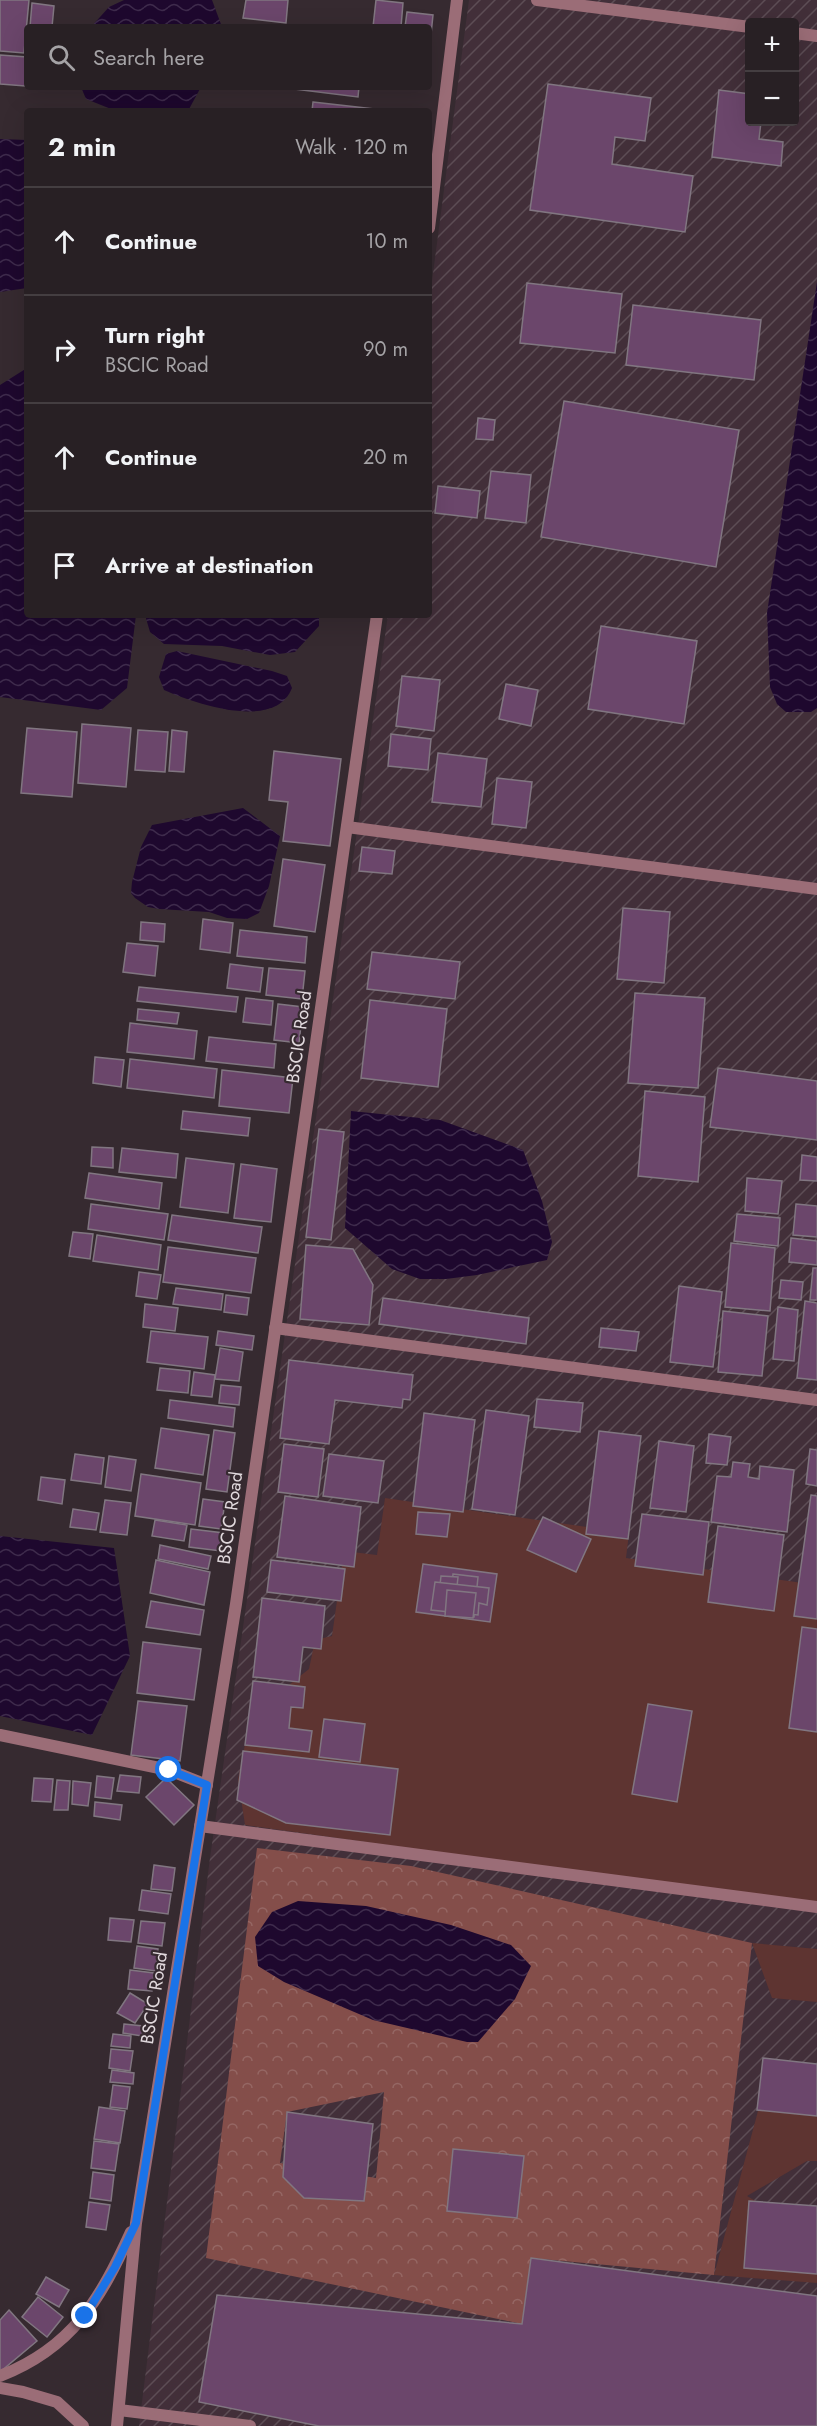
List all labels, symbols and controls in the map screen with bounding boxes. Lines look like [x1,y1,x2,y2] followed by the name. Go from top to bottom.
[745,18,799,126] map controls
[745,18,799,72] button: +
[24,24,432,90] search box
[45,41,78,74] icon: search
[93,41,204,73] text: Search here
[745,72,799,126] button: −
[48,128,116,166] text: 2 min
[295,133,408,162] text: Walk · 120 m
[48,225,81,258] icon: ahead
[105,225,197,257] text: Continue
[365,227,408,256] text: 10 m
[105,319,205,351] text: Turn right
[48,333,81,366] icon: right
[363,335,408,364] text: 90 m
[105,351,209,380] text: BSCIC Road
[48,441,81,474] icon: ahead
[105,441,197,473] text: Continue
[363,443,408,472] text: 20 m
[48,549,81,582] icon: arrive
[105,549,314,581] text: Arrive at destination
[280,989,318,1085] street label: BSCIC Road
[211,1470,249,1566] street label: BSCIC Road
[155,1756,181,1782] route start
[134,1950,174,2046] street label: BSCIC Road
[71,2302,97,2328] route end

